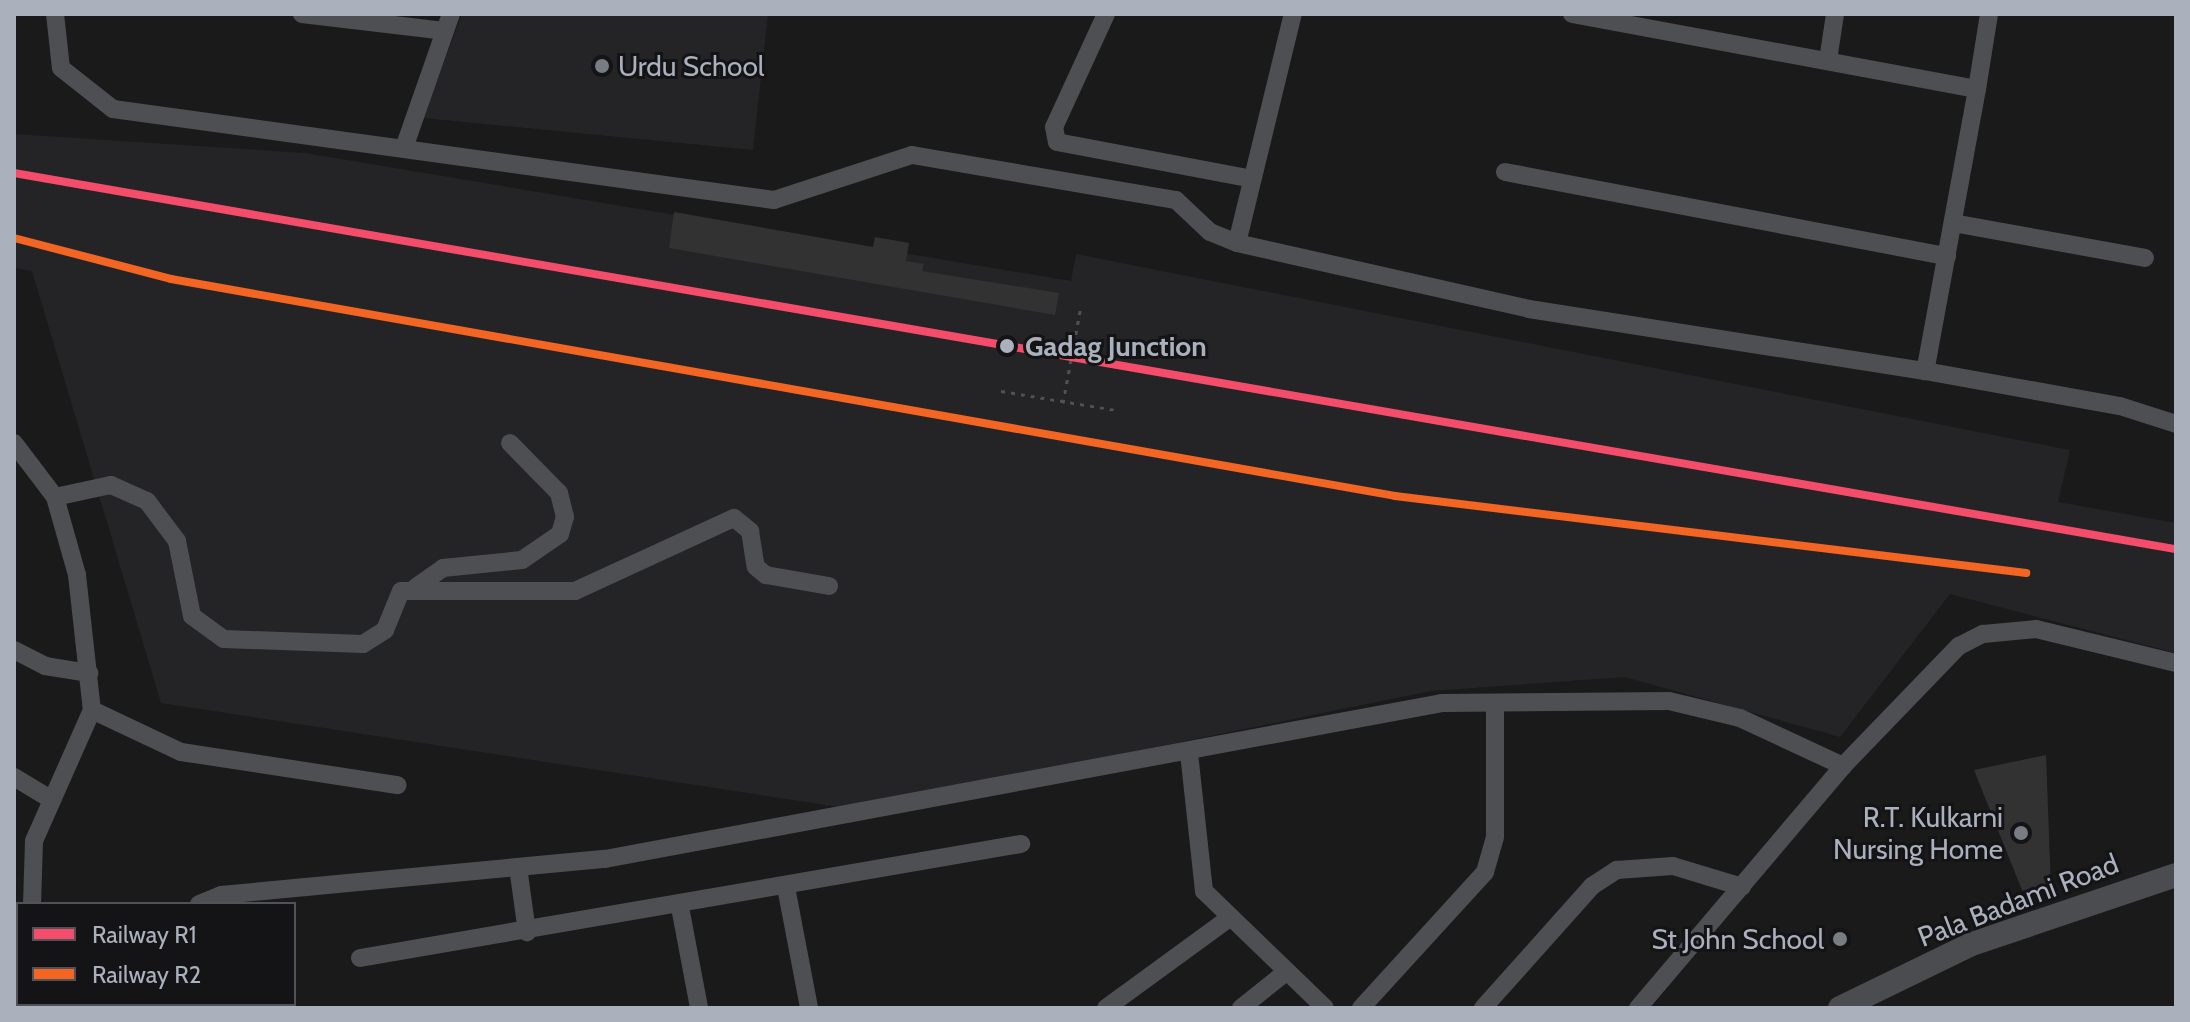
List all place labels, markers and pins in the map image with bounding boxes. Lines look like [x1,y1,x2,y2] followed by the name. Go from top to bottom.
[618,49,764,83] place label: Urdu School
[593,57,611,75] marker: Urdu School
[1025,329,1207,363] place label: Gadag Junction
[996,335,1018,357] marker: Gadag Junction
[1833,800,2003,866] place label: R.T. Kulkarni Nursing Home
[2010,822,2032,844] marker: R.T. Kulkarni Nursing Home
[1651,922,1824,956] place label: St John School
[1831,930,1849,948] marker: St John School

